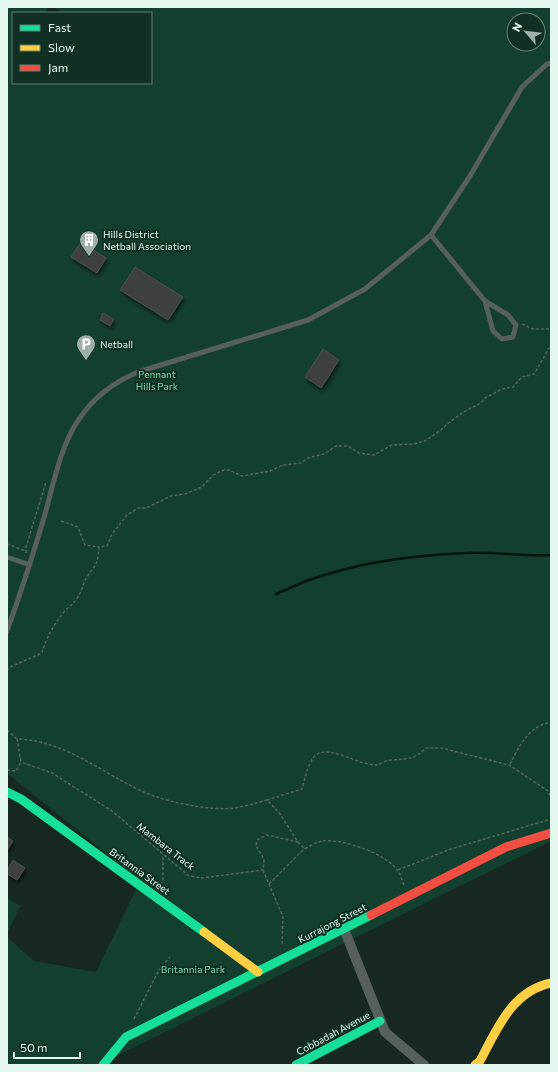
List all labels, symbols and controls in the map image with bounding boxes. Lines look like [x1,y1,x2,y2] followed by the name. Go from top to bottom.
[12,12,152,84] legend
[506,12,546,52] north arrow
[48,20,71,34] text: Fast
[509,20,524,34] text: N
[48,40,75,54] text: Slow
[48,60,68,75] text: Jam
[103,228,191,252] place label: Hills District Netball Association
[78,229,100,257] building icon: Hills District Netball Association
[75,333,97,361] parking icon: Netball
[100,338,133,350] place label: Netball
[136,368,179,392] park label: Pennant Hills Park
[134,820,198,873] street label: Mambara Track
[107,845,173,897] street label: Britannia Street
[296,901,368,945] street label: Kurrajong Street
[161,963,226,975] park label: Britannia Park
[294,1008,372,1058] street label: Cobbadah Avenue
[14,1034,80,1060] scale bar
[20,1040,48,1054] text: 50 m

